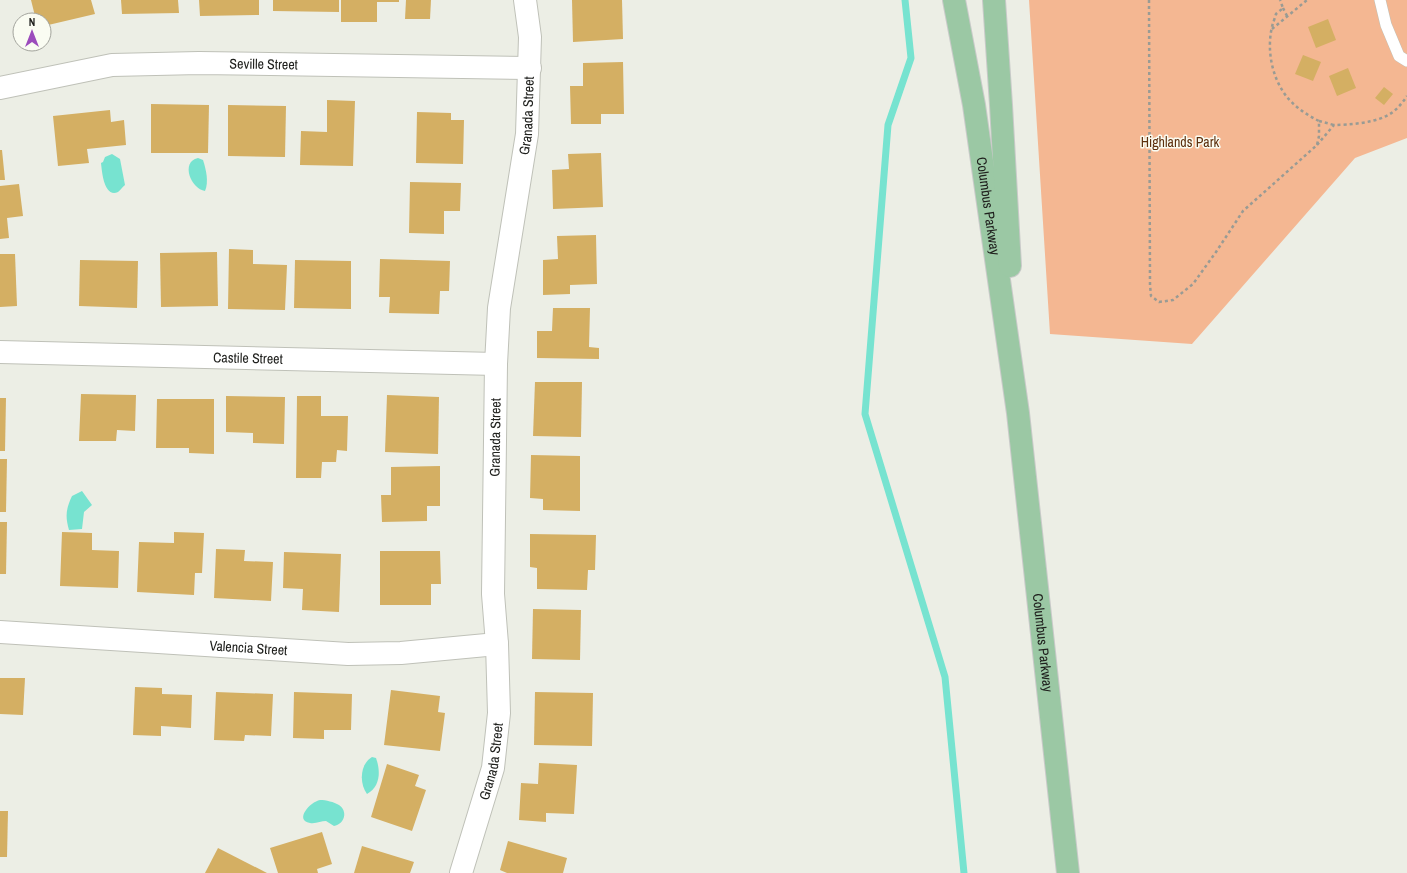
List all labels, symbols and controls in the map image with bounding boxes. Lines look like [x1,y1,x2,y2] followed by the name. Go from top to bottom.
[12,12,52,52] north arrow
[29,15,35,29] text: N
[229,54,298,73] street label: Seville Street
[515,76,538,156] street label: Granada Street
[1141,133,1220,151] park label: Highlands Park
[973,156,1004,257] street label: Columbus Parkway
[213,348,283,368] street label: Castile Street
[486,398,505,477] street label: Granada Street
[1029,592,1057,693] street label: Columbus Parkway
[209,636,288,659] street label: Valencia Street
[475,722,507,802] street label: Granada Street

